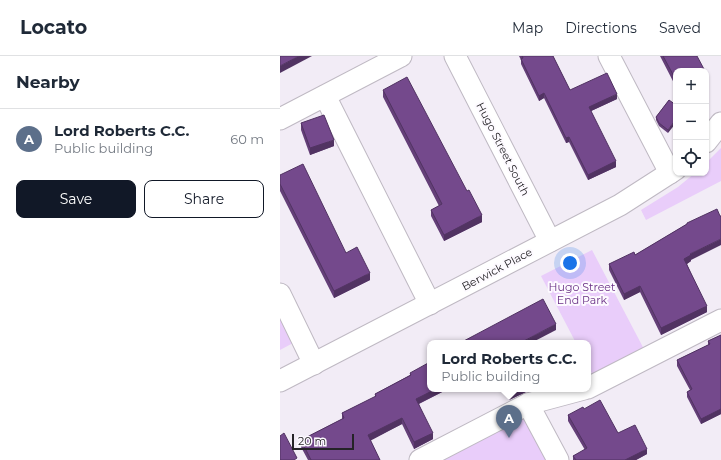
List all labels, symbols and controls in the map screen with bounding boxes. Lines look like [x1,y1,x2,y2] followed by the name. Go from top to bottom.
[20,16,87,39] text: Locato
[512,19,543,37] text: Map
[565,19,637,37] text: Directions
[659,19,701,37] text: Saved
[673,68,709,176] map controls
[673,68,709,104] button: +
[16,72,80,92] text: Nearby
[473,100,533,198] street label: Hugo Street South
[673,104,709,140] button: −
[54,121,190,140] text: Lord Roberts C.C.
[24,131,34,147] text: A
[230,131,264,147] text: 60 m
[54,140,153,156] text: Public building
[673,140,709,176] button: locate
[16,180,136,218] button: Save
[144,180,264,218] button: Share
[459,244,535,293] street label: Berwick Place
[560,253,580,273] your location
[549,280,616,307] park label: Hugo Street End Park
[427,340,591,392] popup
[441,349,577,368] text: Lord Roberts C.C.
[441,368,540,384] text: Public building
[496,405,522,438] pin: A
[292,432,354,451] scale bar
[298,434,326,448] text: 20 m

